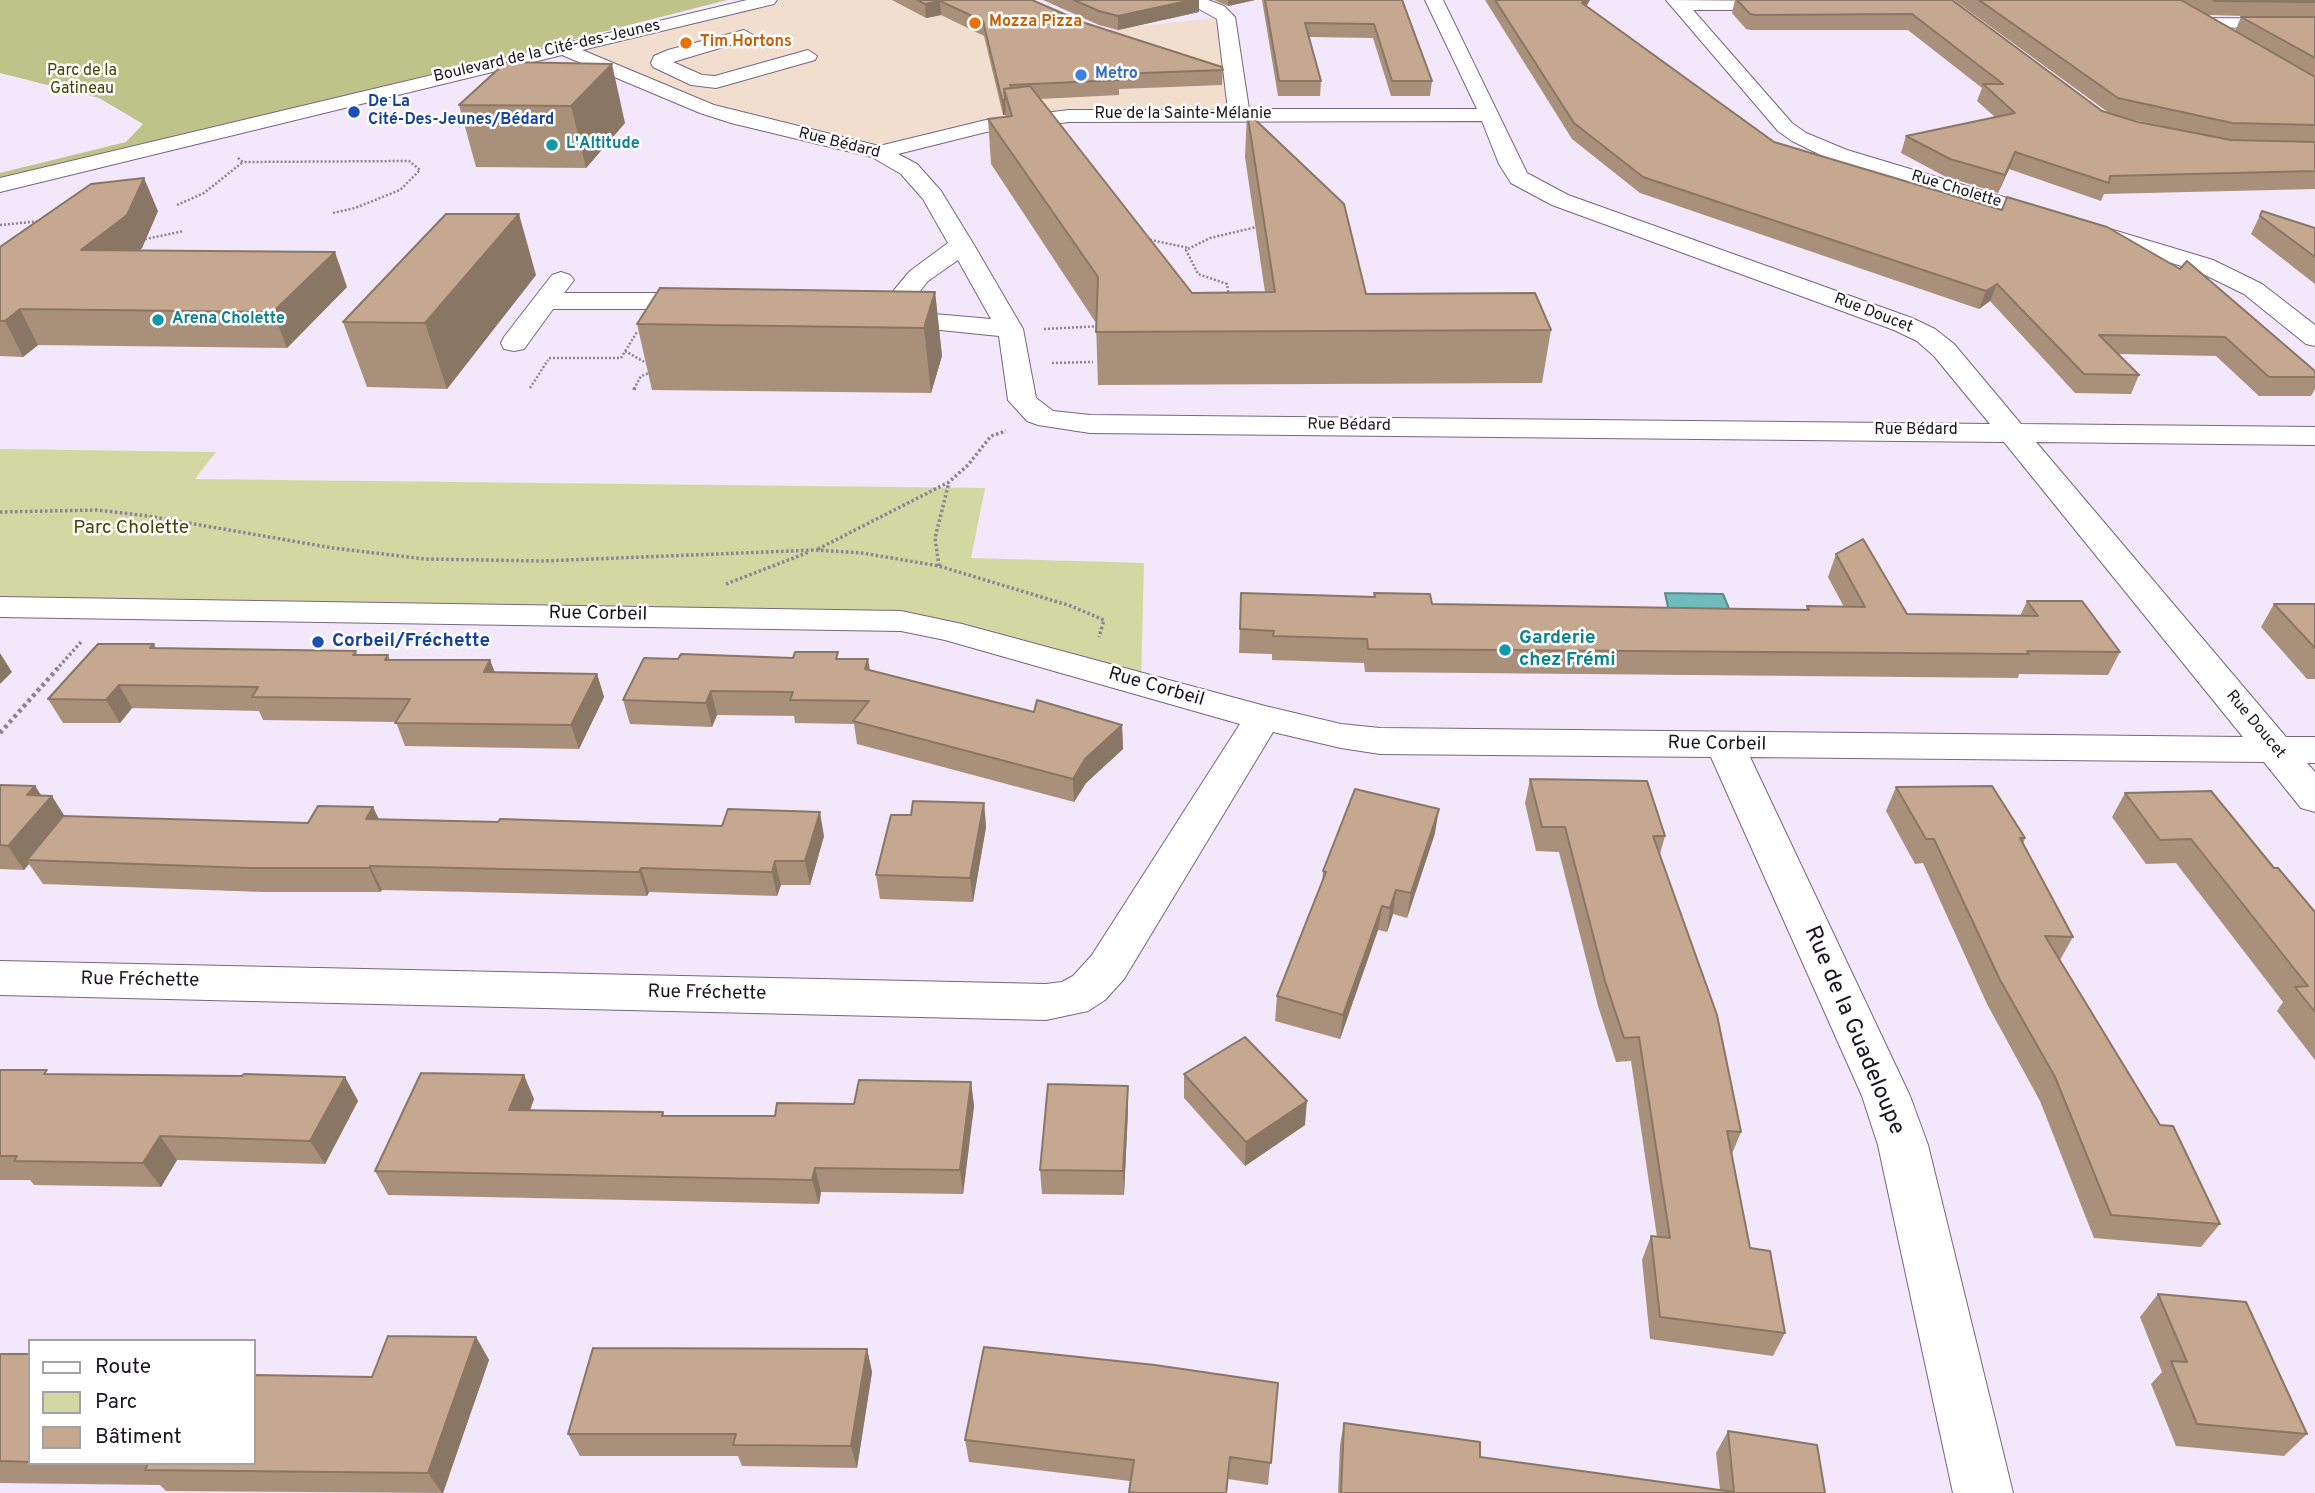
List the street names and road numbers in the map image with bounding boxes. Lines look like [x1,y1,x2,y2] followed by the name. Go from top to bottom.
[432,17,662,87] street label: Boulevard de la Cité-des-Jeunes
[1094,105,1272,125] street label: Rue de la Sainte-Mélanie
[796,125,882,163] street label: Rue Bédard
[1909,167,2003,213] street label: Rue Cholette
[1831,290,1915,338] street label: Rue Doucet
[1307,416,1391,436] street label: Rue Bédard
[1874,421,1958,441] street label: Rue Bédard
[548,603,648,627] street label: Rue Corbeil
[1105,663,1207,713] street label: Rue Corbeil
[2221,687,2289,763] street label: Rue Doucet
[1667,733,1767,757] street label: Rue Corbeil
[1796,922,1910,1140] street label: Rue de la Guadeloupe
[80,969,200,993] street label: Rue Fréchette
[647,982,767,1006] street label: Rue Fréchette

